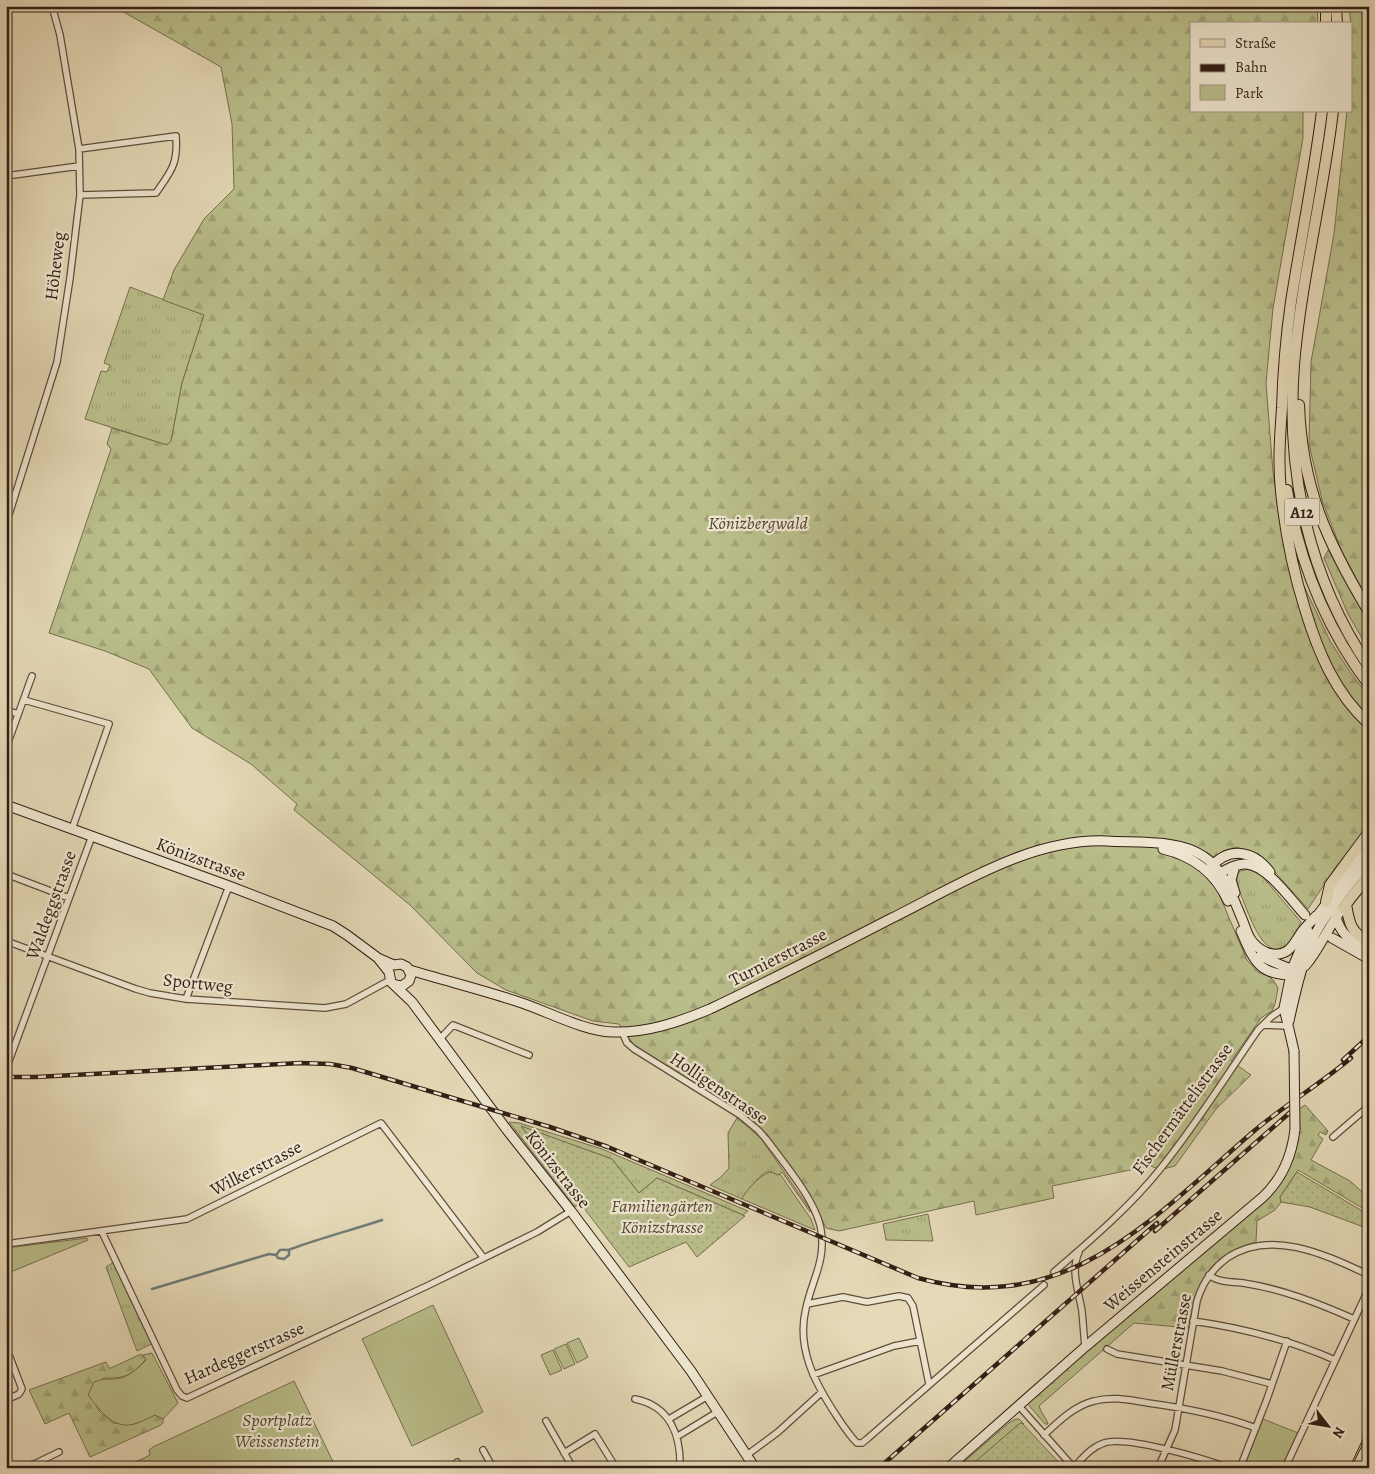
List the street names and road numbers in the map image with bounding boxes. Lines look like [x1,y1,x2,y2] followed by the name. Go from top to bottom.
[39,230,71,302] street label: Höheweg
[1284,498,1320,526] road number: A12
[153,832,249,886] street label: Könizstrasse
[20,847,82,964] street label: Waldeggstrasse
[725,922,831,992] street label: Turnierstrasse
[162,967,234,999] street label: Sportweg
[1126,1038,1238,1180] street label: Fischermättelistrasse
[665,1046,773,1130] street label: Holligenstrasse
[520,1125,596,1213] street label: Könizstrasse
[205,1135,306,1202] street label: Wilkerstrasse
[1098,1203,1227,1317] street label: Weissensteinstrasse
[1155,1291,1197,1393] street label: Müllerstrasse
[180,1316,308,1390] street label: Hardeggerstrasse

